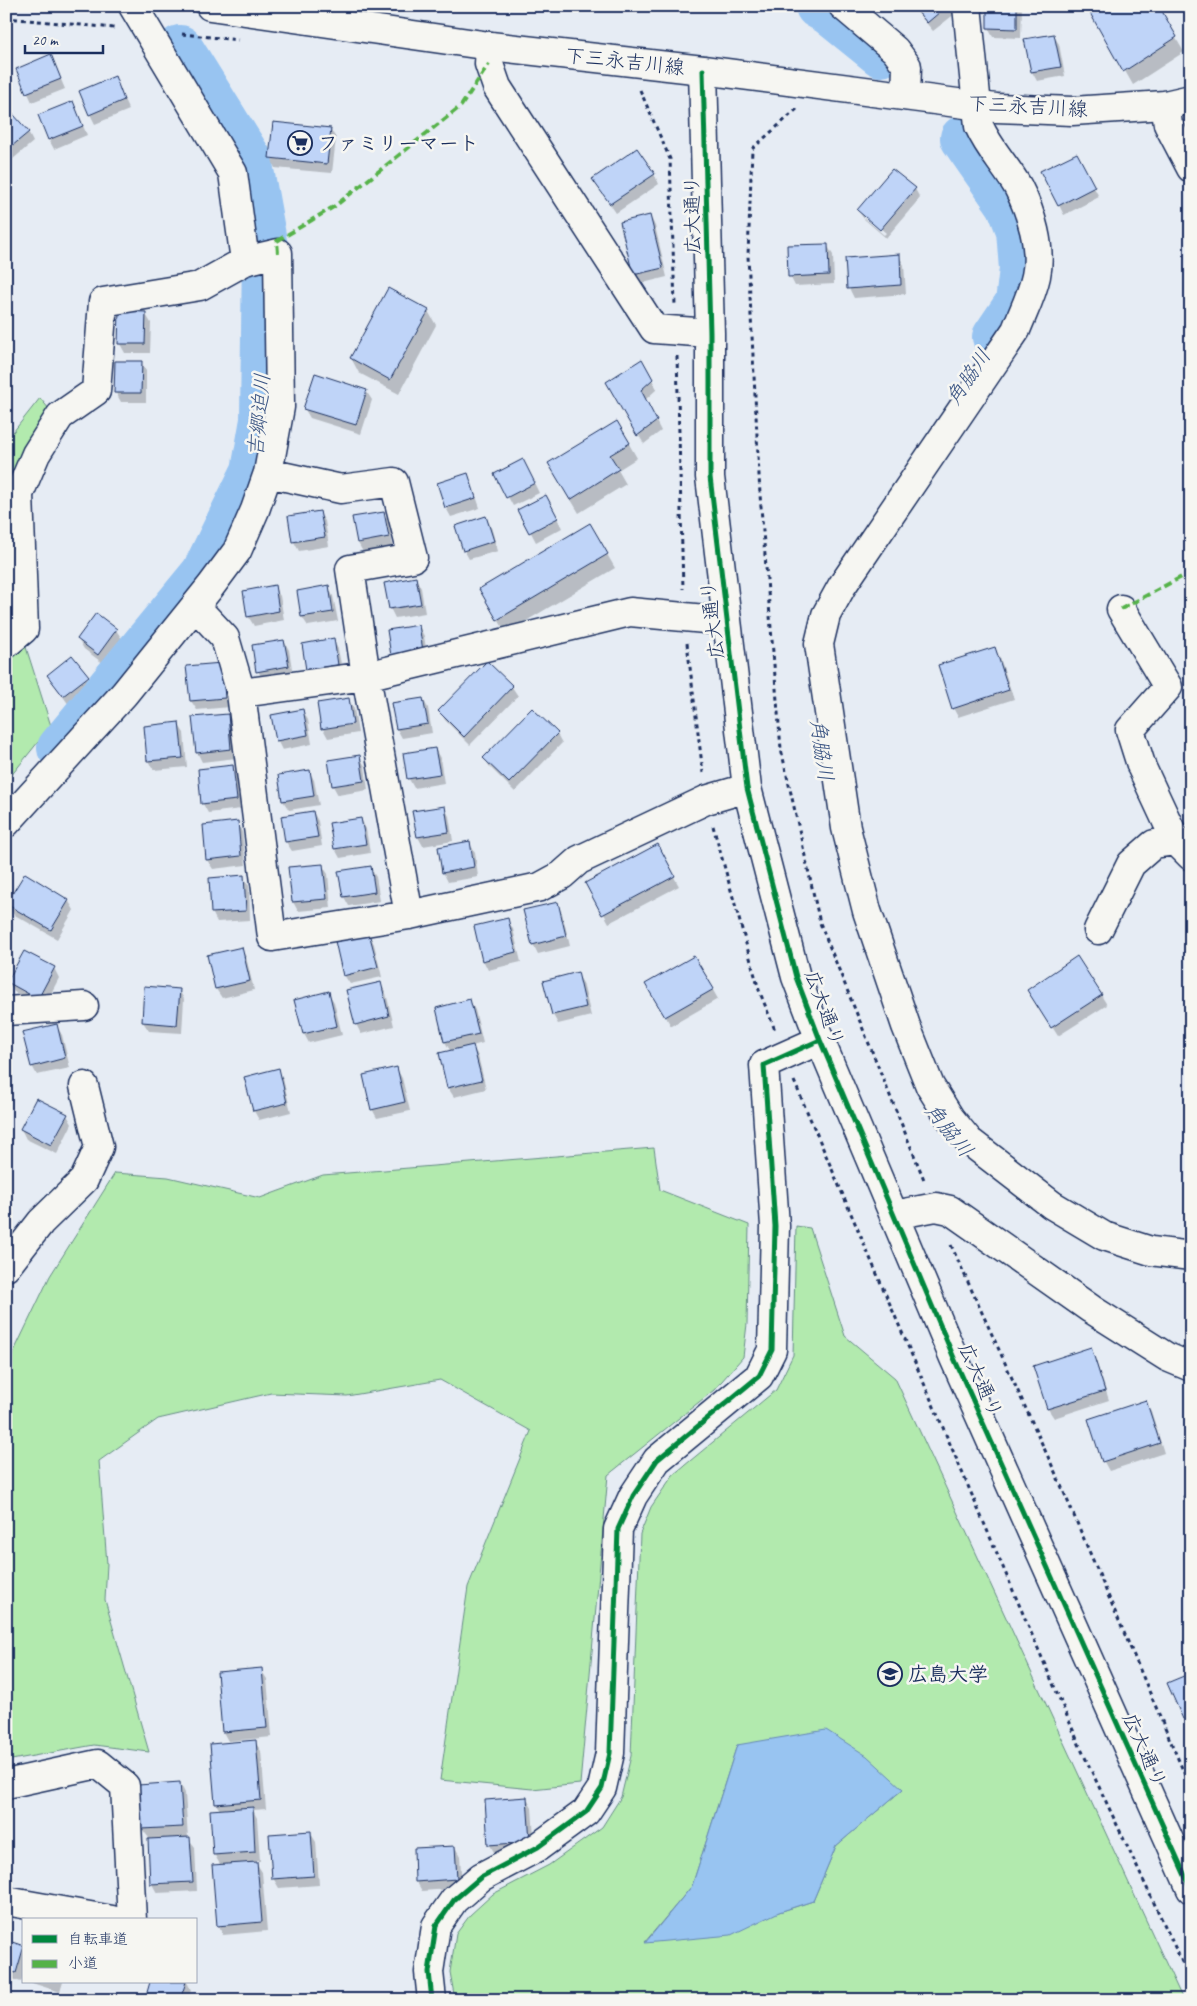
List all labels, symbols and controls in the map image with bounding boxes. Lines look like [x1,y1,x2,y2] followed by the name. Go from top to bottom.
[25,22,102,54] scale bar
[32,31,59,50] text: 20 m
[564,43,686,80] street label: 下三永吉川線
[967,91,1089,122] street label: 下三永吉川線
[287,130,313,156] supermarket icon: ファミリーマート
[318,131,479,156] place label: ファミリーマート
[679,175,706,255] street label: 広大通り
[940,344,996,410] water label: 角脇川
[242,372,276,458] water label: 吉郷迫川
[695,579,730,661] street label: 広大通り
[805,717,839,783] water label: 角脇川
[799,966,850,1050] street label: 広大通り
[919,1097,979,1163] water label: 角脇川
[953,1339,1008,1422] street label: 広大通り
[877,1661,903,1687] school or university icon: 広島大学
[908,1662,988,1687] place label: 広島大学
[1117,1709,1172,1792] street label: 広大通り
[22,1918,198,1984] legend
[68,1930,128,1949] text: 自転車道
[68,1954,98,1973] text: 小道

